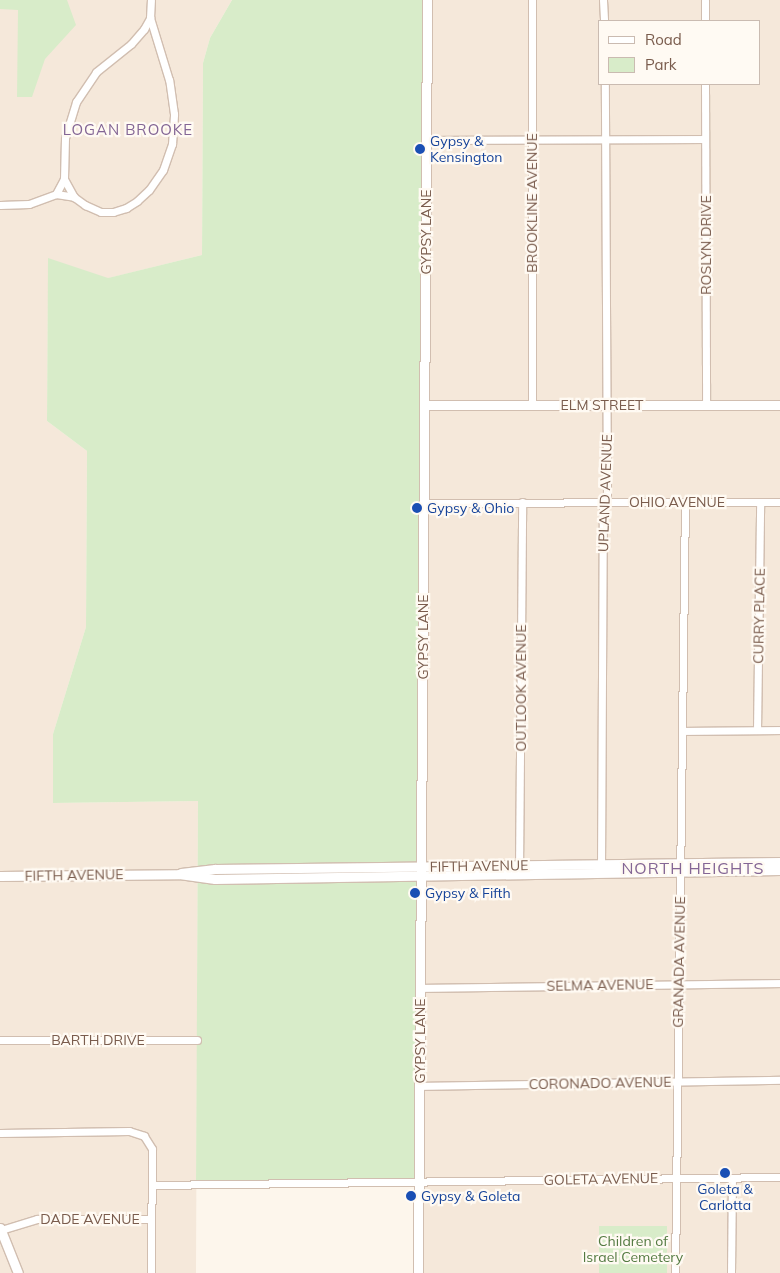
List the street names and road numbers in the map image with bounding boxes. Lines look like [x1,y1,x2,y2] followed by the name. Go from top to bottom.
[524,133,540,273] street label: BROOKLINE AVENUE
[418,190,434,274] street label: GYPSY LANE
[698,195,714,295] street label: ROSLYN DRIVE
[561,397,643,413] street label: ELM STREET
[595,434,615,552] street label: UPLAND AVENUE
[629,494,725,510] street label: OHIO AVENUE
[750,568,768,664] street label: CURRY PLACE
[415,595,431,679] street label: GYPSY LANE
[513,624,529,752] street label: OUTLOOK AVENUE
[430,857,528,875] street label: FIFTH AVENUE
[25,866,123,884] street label: FIFTH AVENUE
[669,896,689,1028] street label: GRANADA AVENUE
[546,976,654,994] street label: SELMA AVENUE
[412,999,428,1083] street label: GYPSY LANE
[51,1032,145,1048] street label: BARTH DRIVE
[529,1073,671,1093] street label: CORONADO AVENUE
[544,1170,658,1188] street label: GOLETA AVENUE
[40,1211,140,1227] street label: DADE AVENUE

